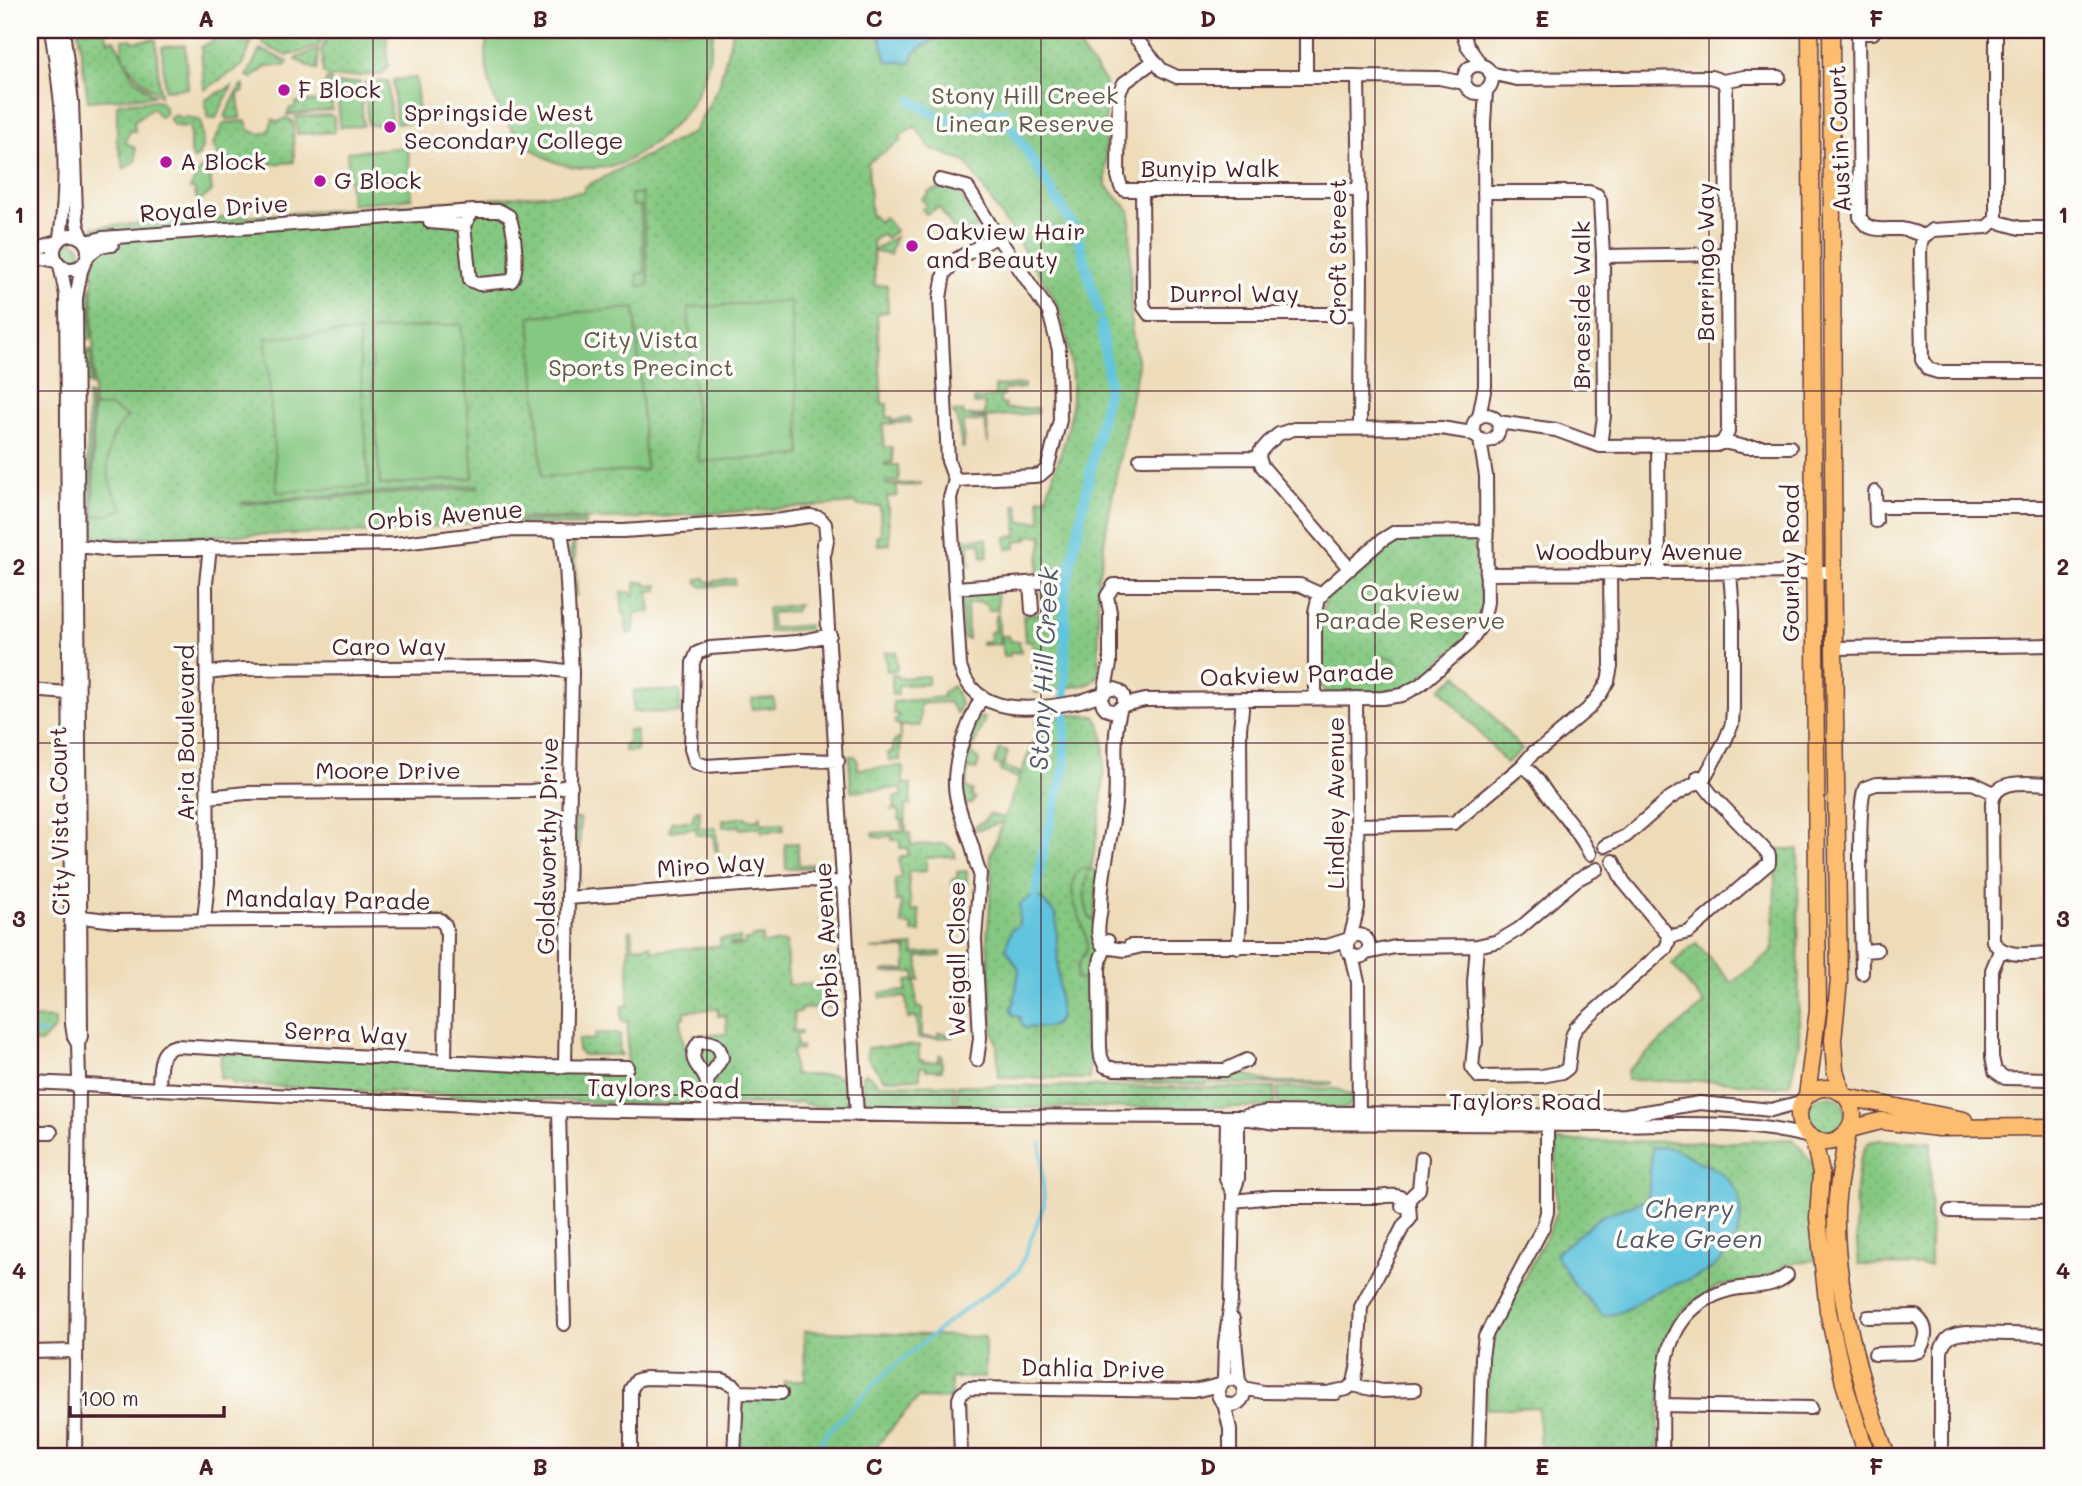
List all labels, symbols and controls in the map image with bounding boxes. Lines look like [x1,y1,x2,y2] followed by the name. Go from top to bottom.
[198,3,214,33] text: A
[532,3,548,33] text: B
[865,3,883,33] text: C
[1200,3,1216,33] text: D
[1535,3,1549,33] text: E
[1869,3,1883,33] text: F
[1820,65,1857,213] street label: Austin Court
[298,73,381,104] place label: F Block
[931,79,1119,138] park label: Stony Hill Creek Linear Reserve
[276,82,292,98] marker: F Block
[404,96,623,155] place label: Springside West Secondary College
[382,119,398,135] marker: Springside West Secondary College
[180,145,266,176] place label: A Block
[1141,152,1279,183] street label: Bunyip Walk
[158,154,174,170] marker: A Block
[334,164,421,195] place label: G Block
[312,173,328,189] marker: G Block
[1321,178,1352,326] street label: Croft Street
[1689,183,1720,341] street label: Barringo Way
[138,187,289,228] street label: Royale Drive
[14,199,24,229] text: 1
[2058,199,2068,229] text: 1
[926,215,1085,274] place label: Oakview Hair and Beauty
[1565,221,1596,389] street label: Braeside Walk
[904,238,920,254] marker: Oakview Hair and Beauty
[1169,277,1299,308] street label: Durrol Way
[548,323,734,382] park label: City Vista Sports Precinct
[1774,484,1805,642] street label: Gourlay Road
[366,492,524,537] street label: Orbis Avenue
[1535,535,1743,566] street label: Woodbury Avenue
[13,551,25,581] text: 2
[2057,551,2069,581] text: 2
[1021,565,1065,771] water label: Stony Hill Creek
[1315,576,1505,635] park label: Oakview Parade Reserve
[332,630,446,661] street label: Caro Way
[169,645,200,821] street label: Aria Boulevard
[1199,655,1395,692] street label: Oakview Parade
[1319,717,1350,889] street label: Lindley Avenue
[41,726,76,916] street label: City Vista Court
[529,737,564,955] street label: Goldsworthy Drive
[315,754,461,785] street label: Moore Drive
[655,845,766,884] street label: Miro Way
[806,861,845,1019] street label: Orbis Avenue
[225,881,431,916] street label: Mandalay Parade
[940,881,971,1037] street label: Weigall Close
[12,903,26,933] text: 3
[2056,903,2070,933] text: 3
[284,1014,409,1051] street label: Serra Way
[587,1071,739,1104] street label: Taylors Road
[1449,1085,1601,1116] street label: Taylors Road
[1615,1191,1763,1255] water label: Cherry Lake Green
[12,1255,26,1285] text: 4
[2056,1255,2070,1285] text: 4
[1021,1351,1165,1384] street label: Dahlia Drive
[70,1374,224,1418] scale bar
[80,1384,139,1411] text: 100 m
[198,1451,214,1481] text: A
[532,1451,548,1481] text: B
[865,1451,883,1481] text: C
[1200,1451,1216,1481] text: D
[1535,1451,1549,1481] text: E
[1869,1451,1883,1481] text: F

